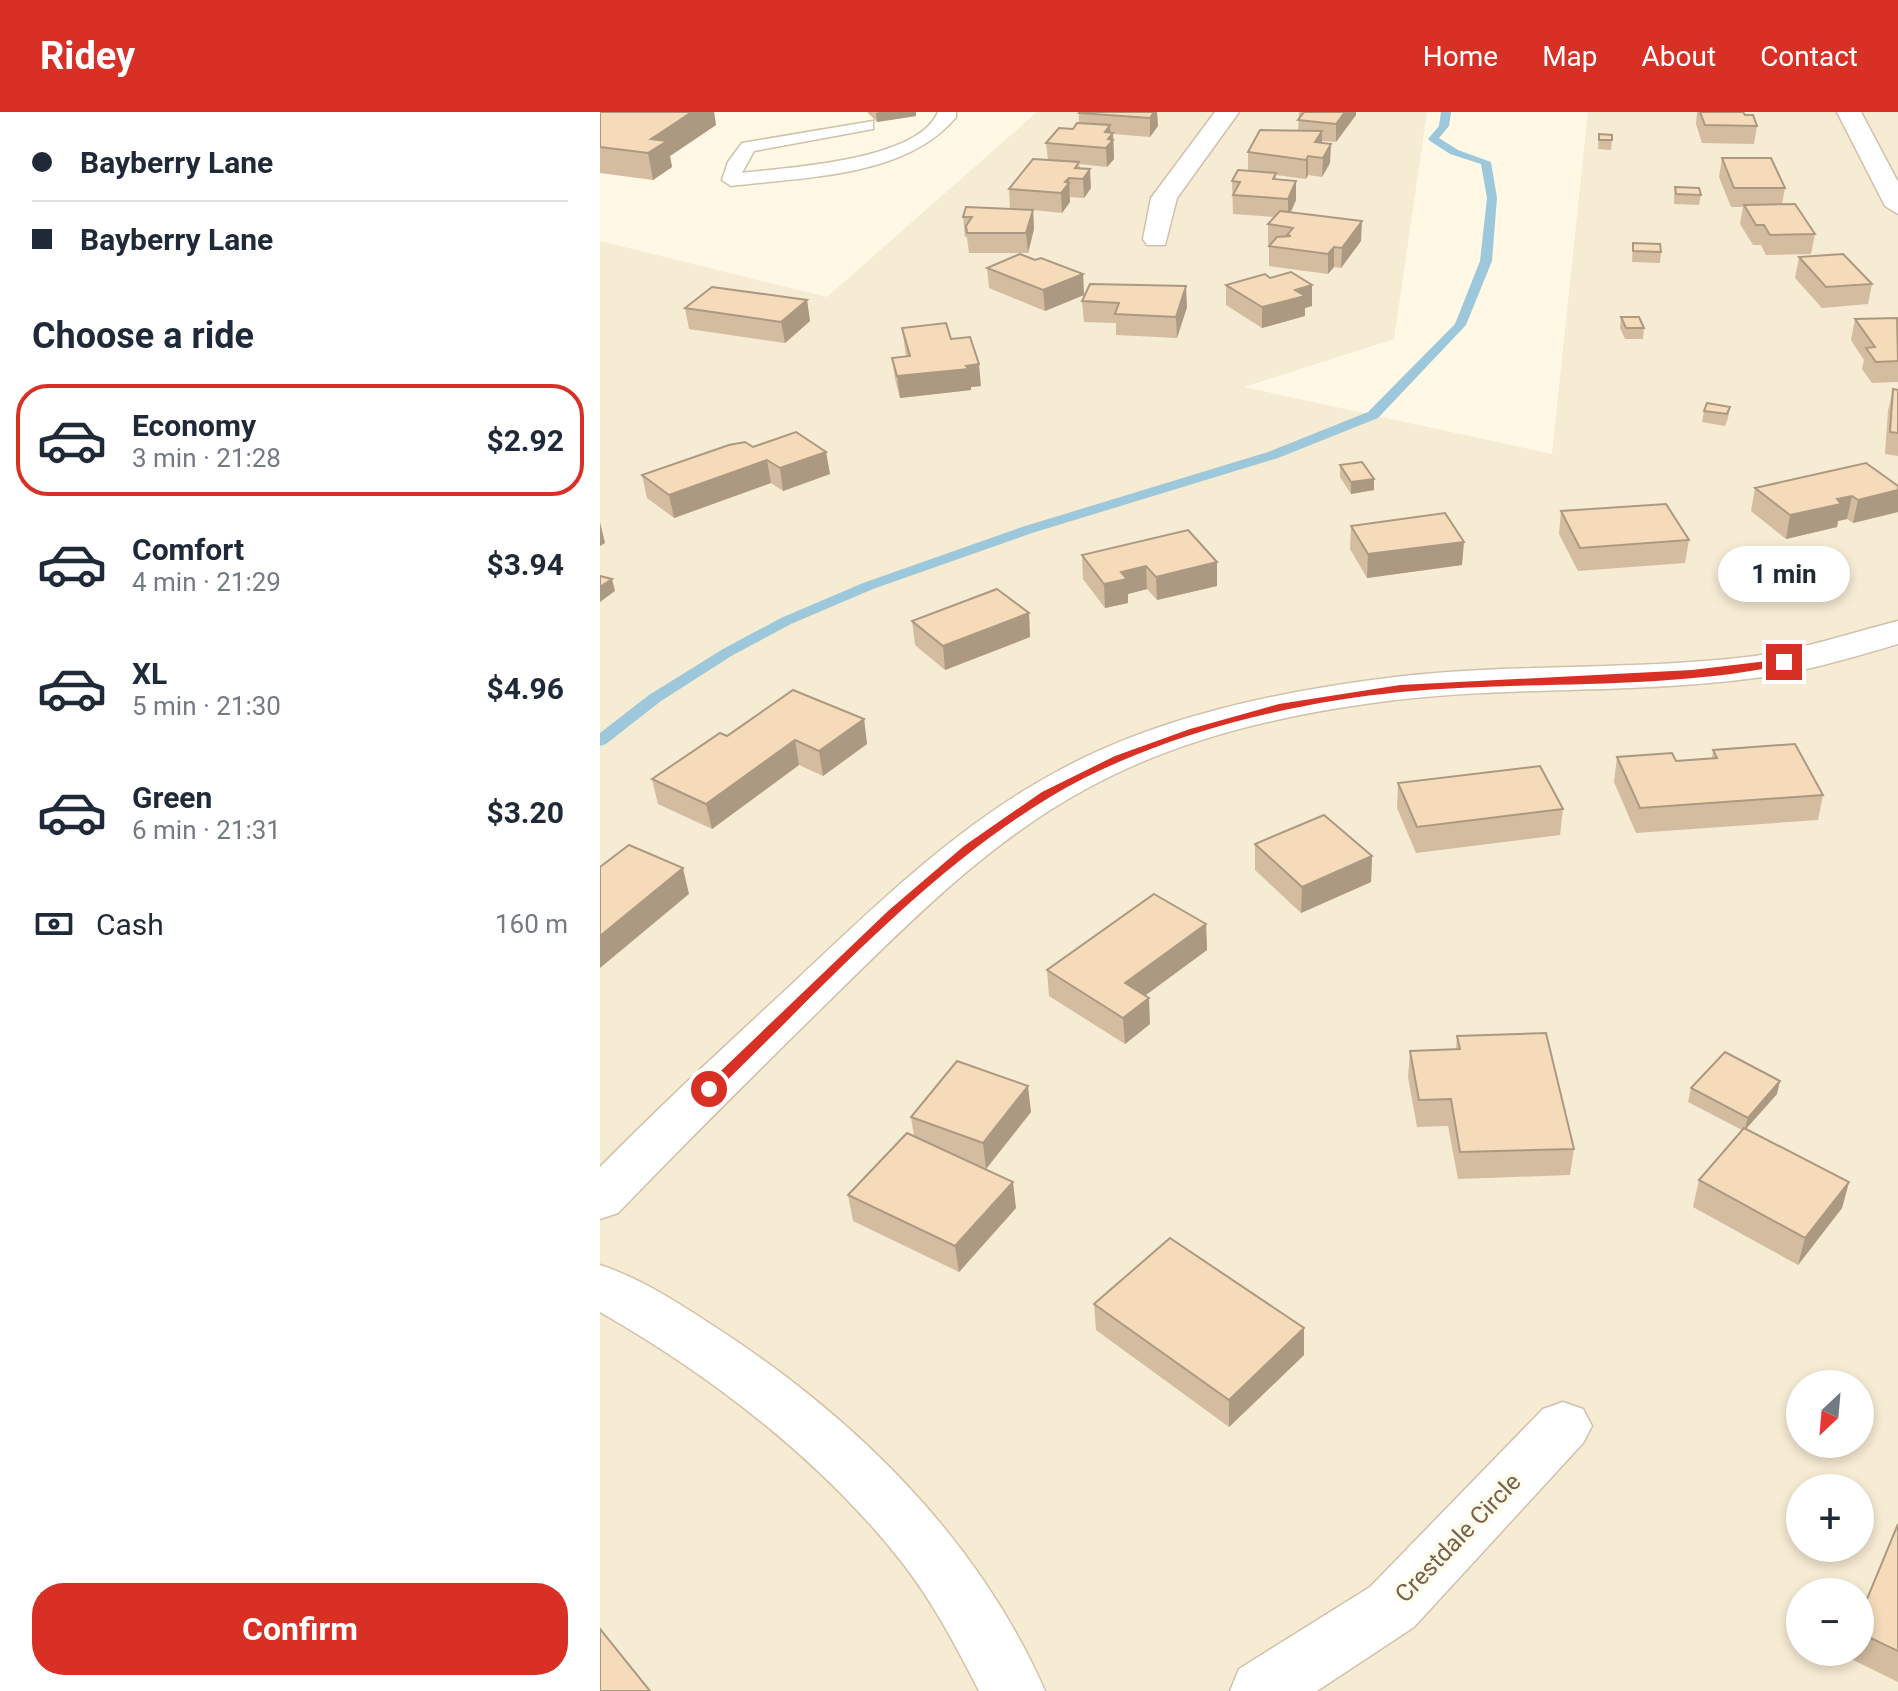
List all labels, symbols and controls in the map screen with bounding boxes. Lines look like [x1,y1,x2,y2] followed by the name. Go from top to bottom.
[40,34,135,78] text: Ridey
[1423,40,1498,73] text: Home
[1542,40,1598,73] text: Map
[1642,40,1716,73] text: About
[1760,40,1858,73] text: Contact
[80,145,273,180] text: Bayberry Lane
[80,222,273,257] text: Bayberry Lane
[32,315,254,357] text: Choose a ride
[36,404,108,476] icon: car
[132,408,256,443] text: Economy
[486,423,564,458] text: $2.92
[132,443,281,473] text: 3 min · 21:28
[36,528,108,600] icon: car
[132,532,244,567] text: Comfort
[1718,546,1850,602] callout: 1 min
[486,547,564,582] text: $3.94
[1751,559,1817,589] text: 1 min
[132,567,281,597] text: 4 min · 21:29
[1766,644,1802,680] route end
[36,652,108,724] icon: car
[132,656,167,691] text: XL
[486,671,564,706] text: $4.96
[132,691,281,721] text: 5 min · 21:30
[36,776,108,848] icon: car
[132,780,212,815] text: Green
[486,795,564,830] text: $3.20
[132,815,281,845] text: 6 min · 21:31
[32,902,76,946] icon: cash
[96,907,164,942] text: Cash
[495,909,568,939] text: 160 m
[691,1071,727,1107] route start
[1786,1370,1874,1458] north arrow
[1786,1370,1874,1666] map controls
[1390,1468,1526,1608] street label: Crestdale Circle
[1786,1474,1874,1562] button: +
[1786,1578,1874,1666] button: −
[32,1583,568,1675] button: Confirm

